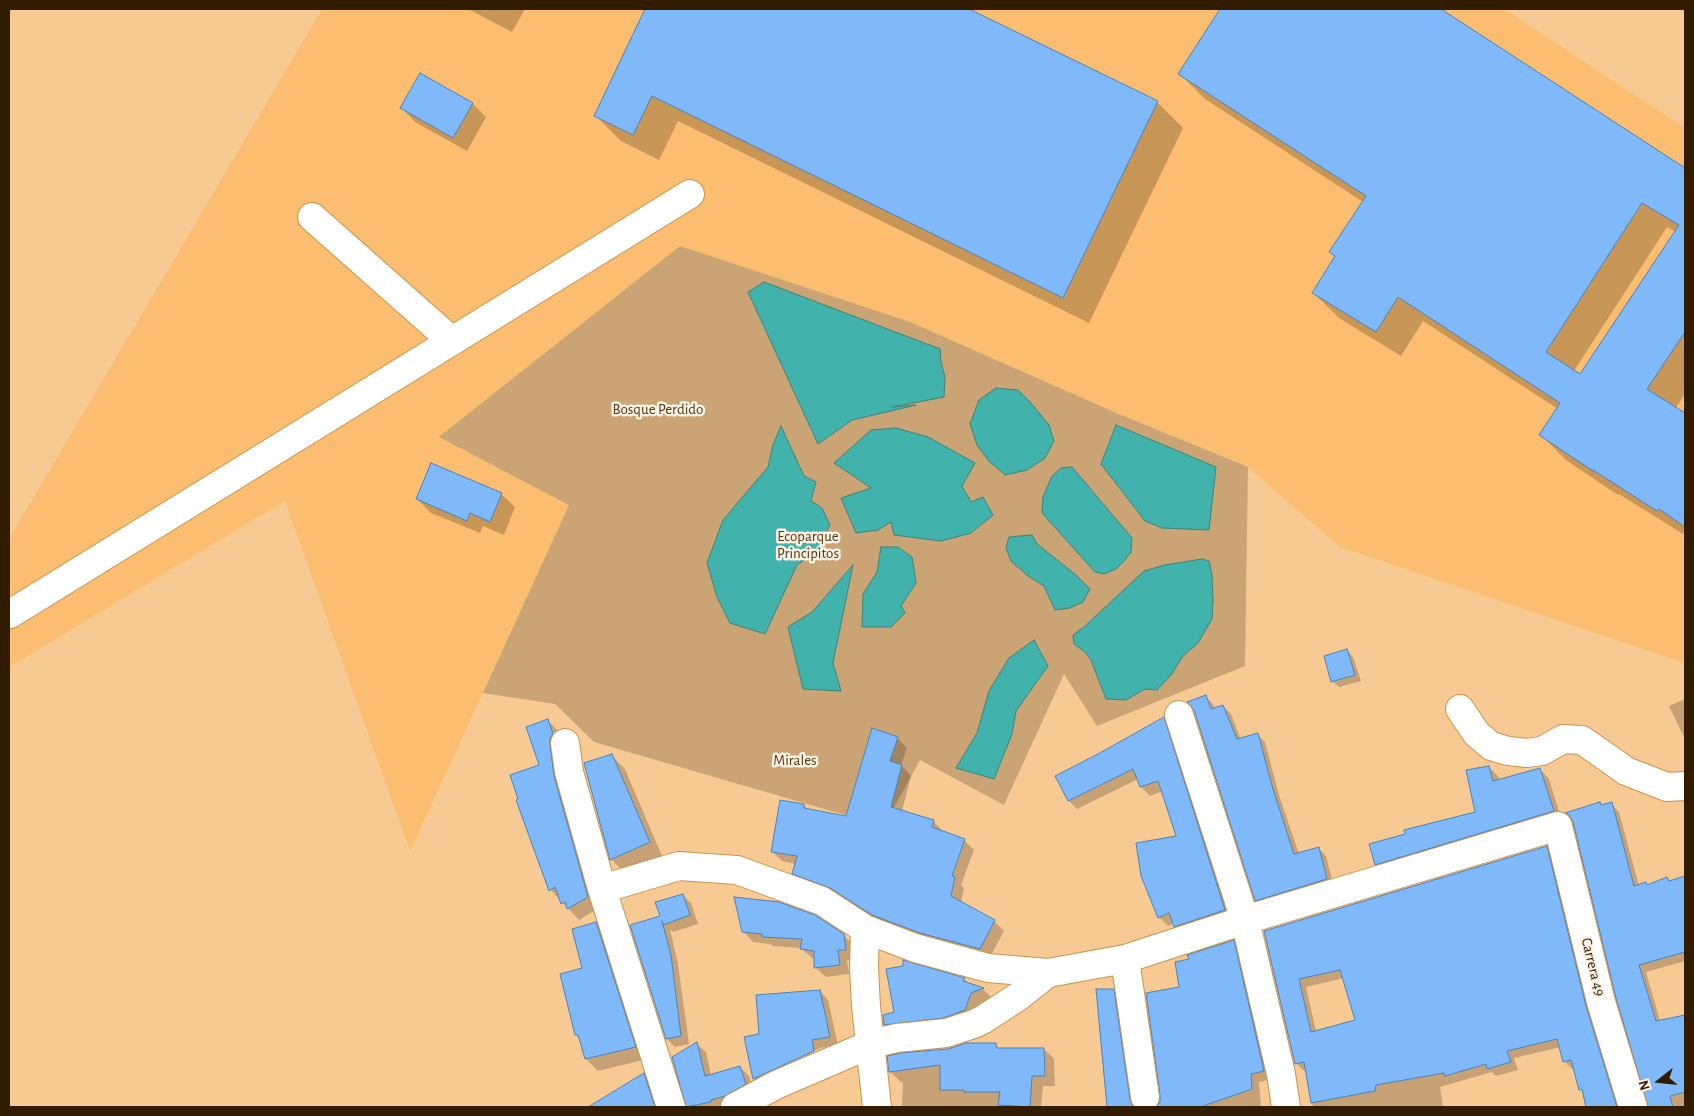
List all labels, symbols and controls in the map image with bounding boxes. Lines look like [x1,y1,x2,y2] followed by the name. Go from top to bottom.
[613,400,703,418] park label: Bosque Perdido
[777,527,839,562] park label: Ecoparque Principitos
[773,751,817,769] park label: Mirales
[1577,936,1609,998] street label: Carrera 49
[1634,1056,1684,1106] north arrow
[1637,1079,1653,1092] text: N

